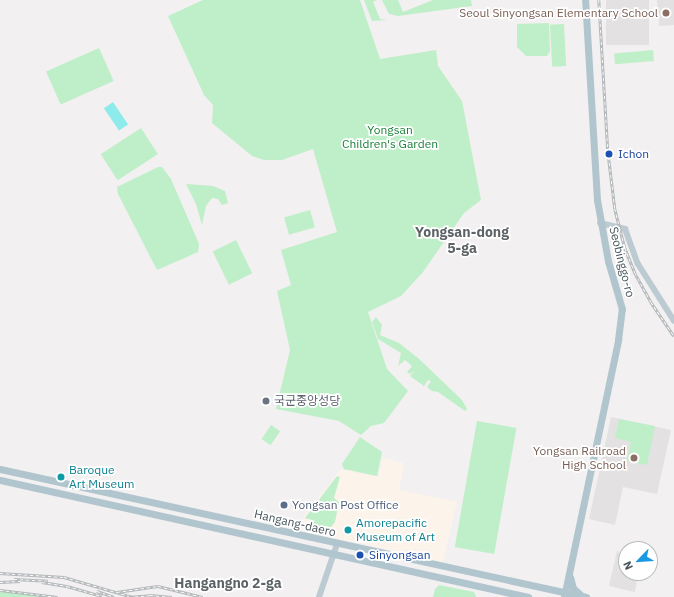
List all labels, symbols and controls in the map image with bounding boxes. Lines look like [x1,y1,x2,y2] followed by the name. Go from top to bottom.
[459,6,658,20] place label: Seoul Sinyongsan Elementary School
[661,8,671,18] marker: Seoul Sinyongsan Elementary School
[342,123,438,151] park label: Yongsan Children's Garden
[618,147,649,161] place label: Ichon
[603,148,615,160] marker: Ichon
[415,224,509,256] district label: Yongsan-dong 5-ga
[606,225,638,299] street label: Seobinggo-ro
[274,394,340,408] place label: 국군중앙성당
[261,396,271,406] marker: 국군중앙성당
[533,444,626,472] place label: Yongsan Railroad High School
[629,453,639,463] marker: Yongsan Railroad High School
[69,463,134,491] place label: Baroque Art Museum
[56,472,66,482] marker: Baroque Art Museum
[292,498,399,512] place label: Yongsan Post Office
[279,500,289,510] marker: Yongsan Post Office
[253,507,337,539] street label: Hangang-daero
[356,516,435,544] place label: Amorepacific Museum of Art
[343,525,353,535] marker: Amorepacific Museum of Art
[618,541,658,581] north arrow
[369,548,431,562] place label: Sinyongsan
[354,549,366,561] marker: Sinyongsan
[620,559,636,572] text: N
[174,575,282,591] district label: Hangangno 2-ga

